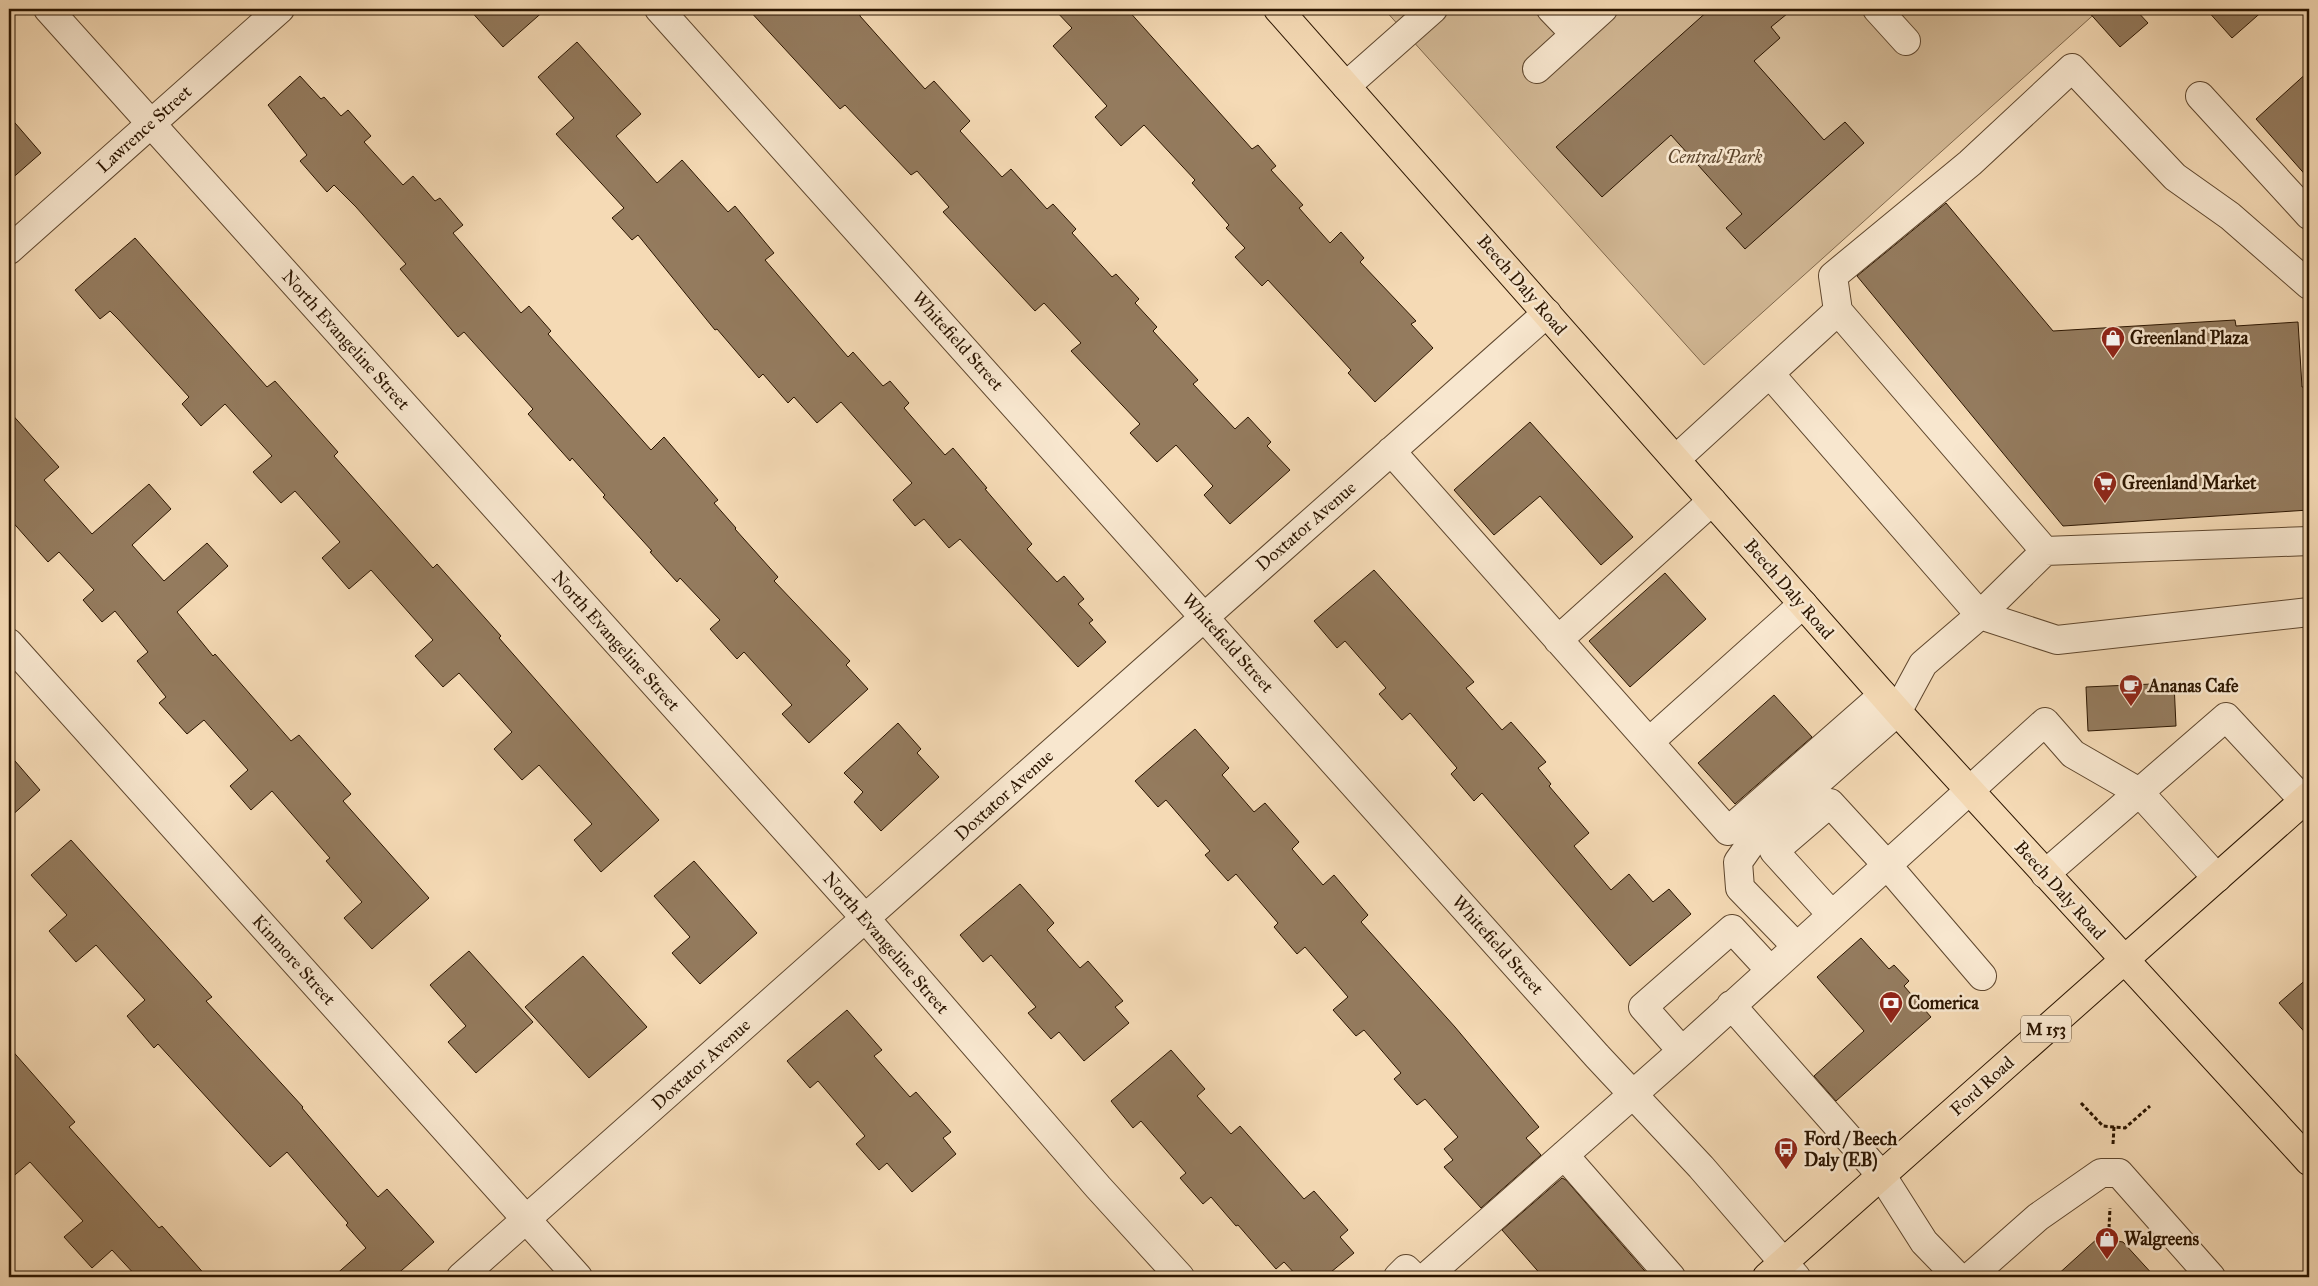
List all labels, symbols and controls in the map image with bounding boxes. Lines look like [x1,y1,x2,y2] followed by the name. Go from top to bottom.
[92,80,196,177] street label: Lawrence Street
[1667,146,1763,168] park label: Central Park
[1473,230,1571,340] street label: Beech Daly Road
[276,265,415,416] street label: North Evangeline Street
[908,287,1009,396] street label: Whitefield Street
[2100,325,2126,359] shop icon: Greenland Plaza
[2130,327,2249,349] place label: Greenland Plaza
[2092,470,2118,504] supermarket icon: Greenland Market
[2122,472,2257,494] place label: Greenland Market
[1251,477,1361,575] street label: Doxtator Avenue
[1740,534,1838,644] street label: Beech Daly Road
[546,566,685,717] street label: North Evangeline Street
[1178,589,1279,698] street label: Whitefield Street
[2118,673,2144,707] cafe icon: Ananas Cafe
[2147,675,2239,697] place label: Ananas Cafe
[950,745,1058,845] street label: Doxtator Avenue
[2010,836,2110,944] street label: Beech Daly Road
[818,867,954,1020] street label: North Evangeline Street
[1448,891,1549,1000] street label: Whitefield Street
[248,910,341,1010] street label: Kinmore Street
[1878,990,1904,1024] bank icon: Comerica
[1908,992,1979,1014] place label: Comerica
[647,1014,755,1114] street label: Doxtator Avenue
[2021,1016,2071,1042] road number: M 153
[1945,1052,2019,1120] street label: Ford Road
[1804,1128,1898,1172] place label: Ford / Beech Daly (EB)
[1773,1136,1799,1170] bus stop icon: Ford / Beech Daly (EB)
[2094,1226,2120,1260] shop icon: Walgreens
[2124,1228,2199,1251] place label: Walgreens

